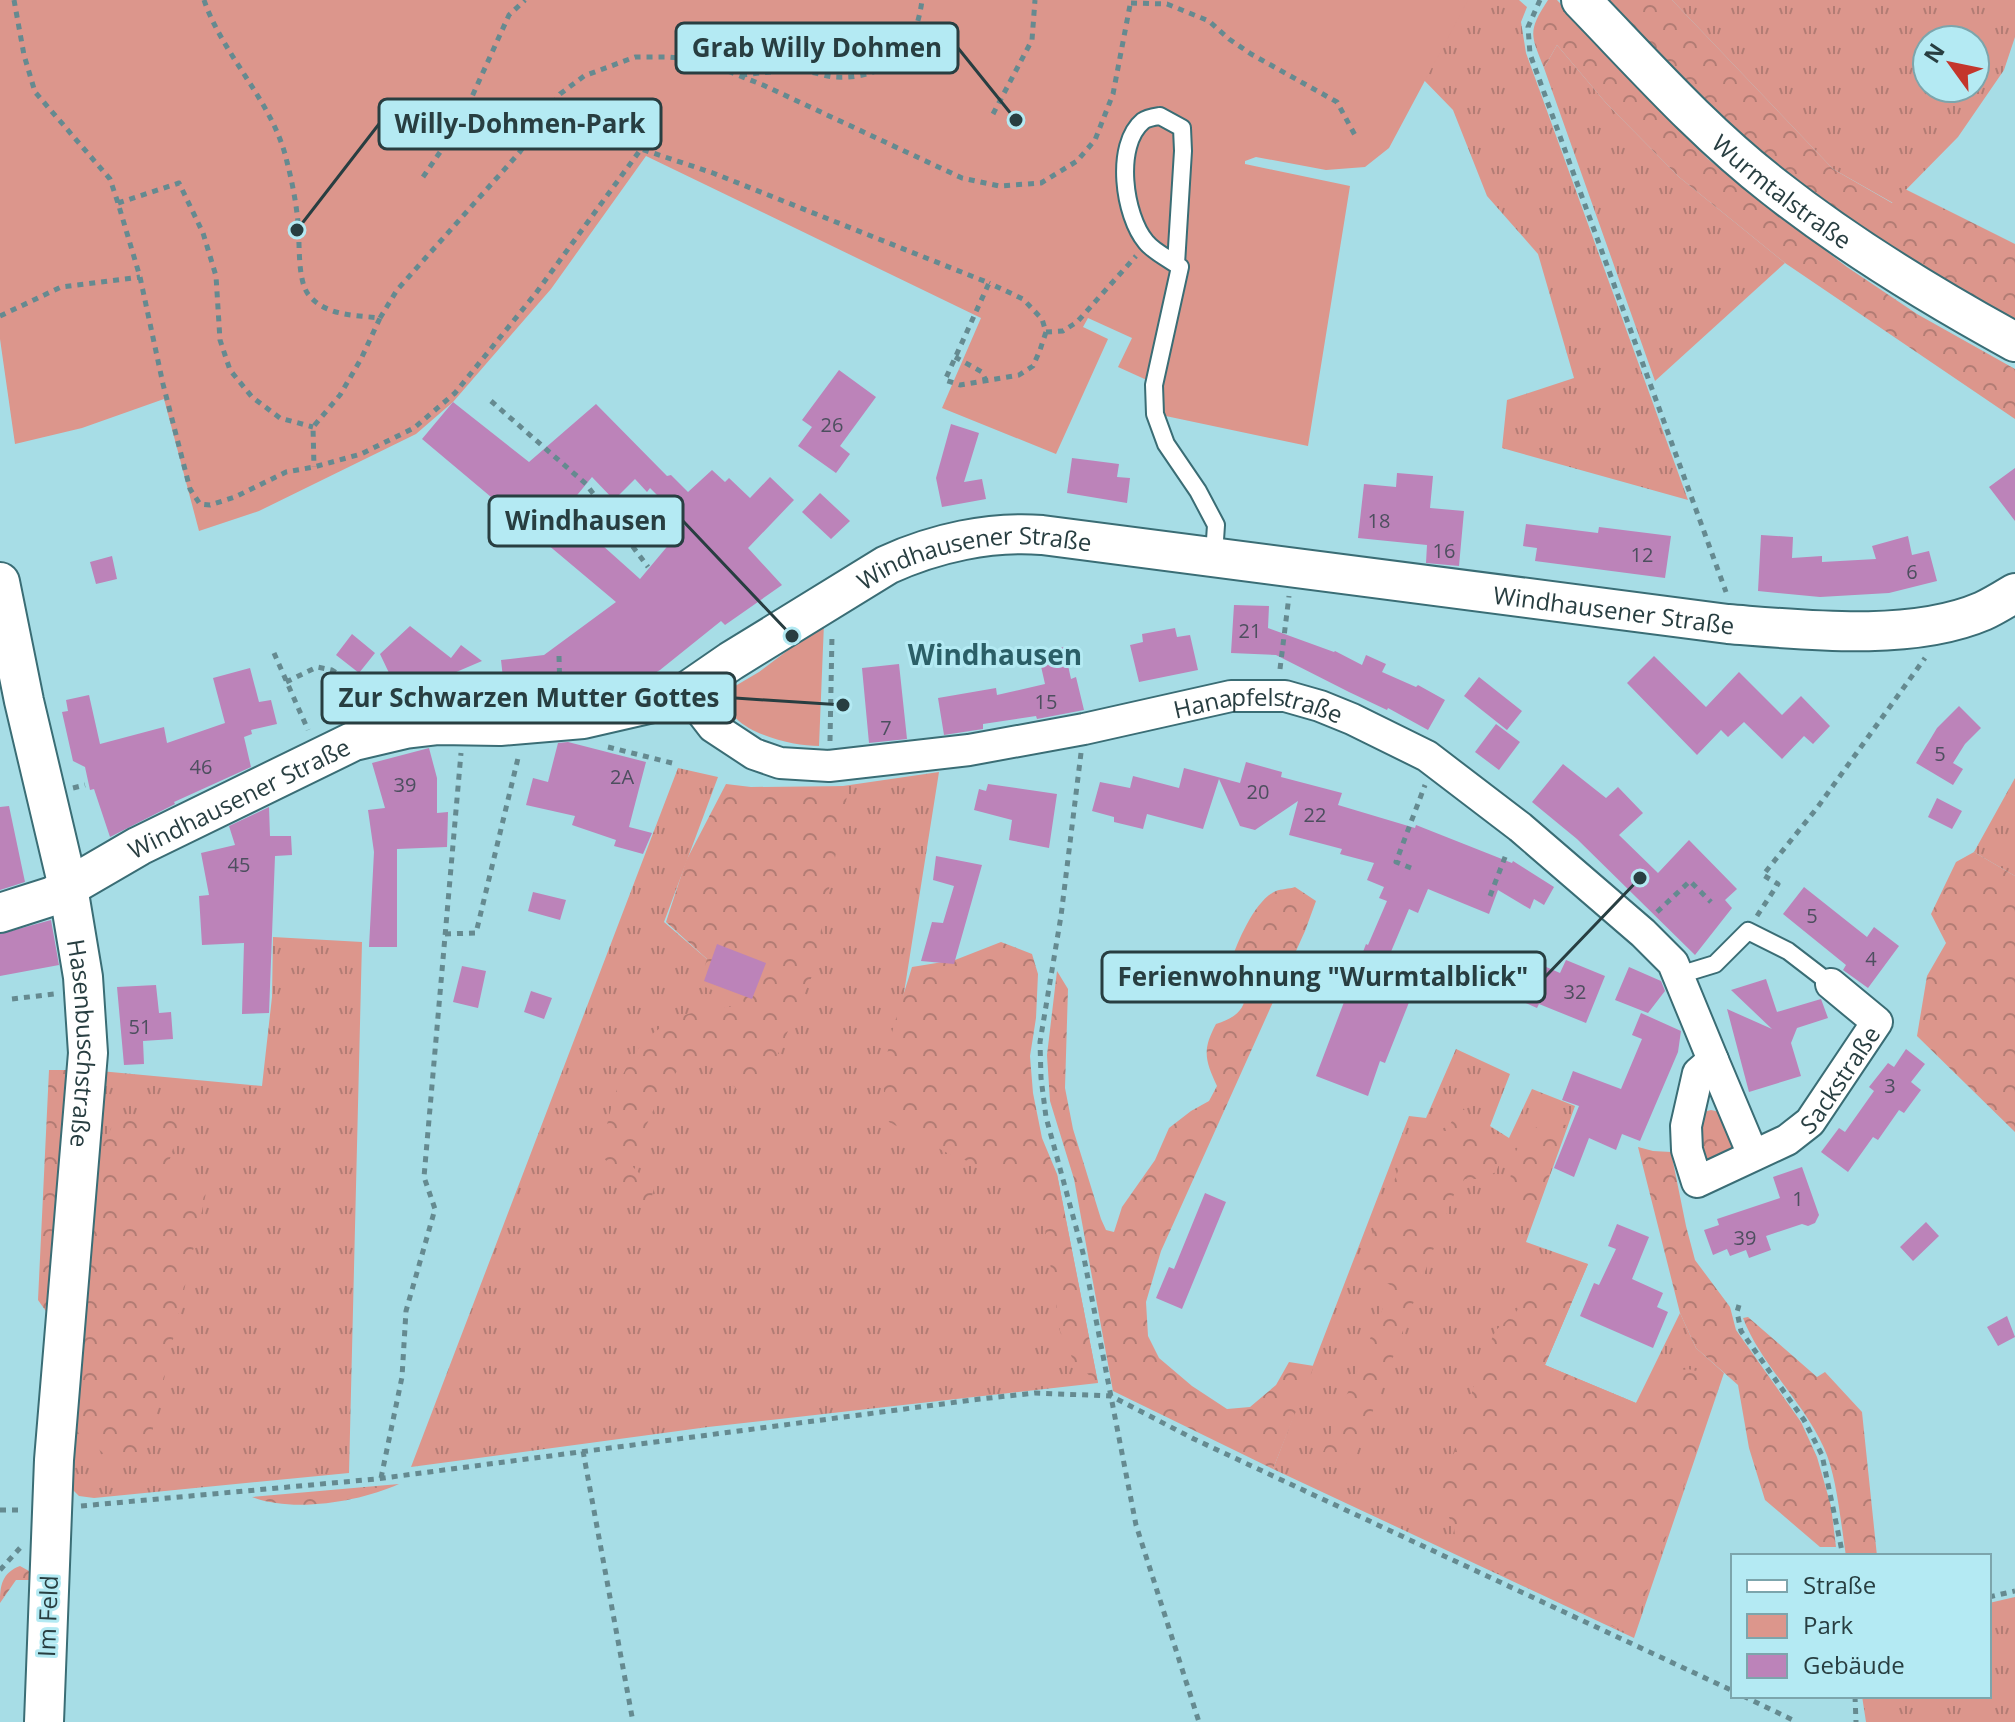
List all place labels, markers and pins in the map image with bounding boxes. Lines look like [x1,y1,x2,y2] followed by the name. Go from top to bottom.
[676,23,958,73] callout: Grab Willy Dohmen
[379,99,661,149] callout: Willy-Dohmen-Park
[489,496,683,546] callout: Windhausen
[322,673,735,723] callout: Zur Schwarzen Mutter Gottes
[1102,952,1545,1002] callout: Ferienwohnung "Wurmtalblick"

